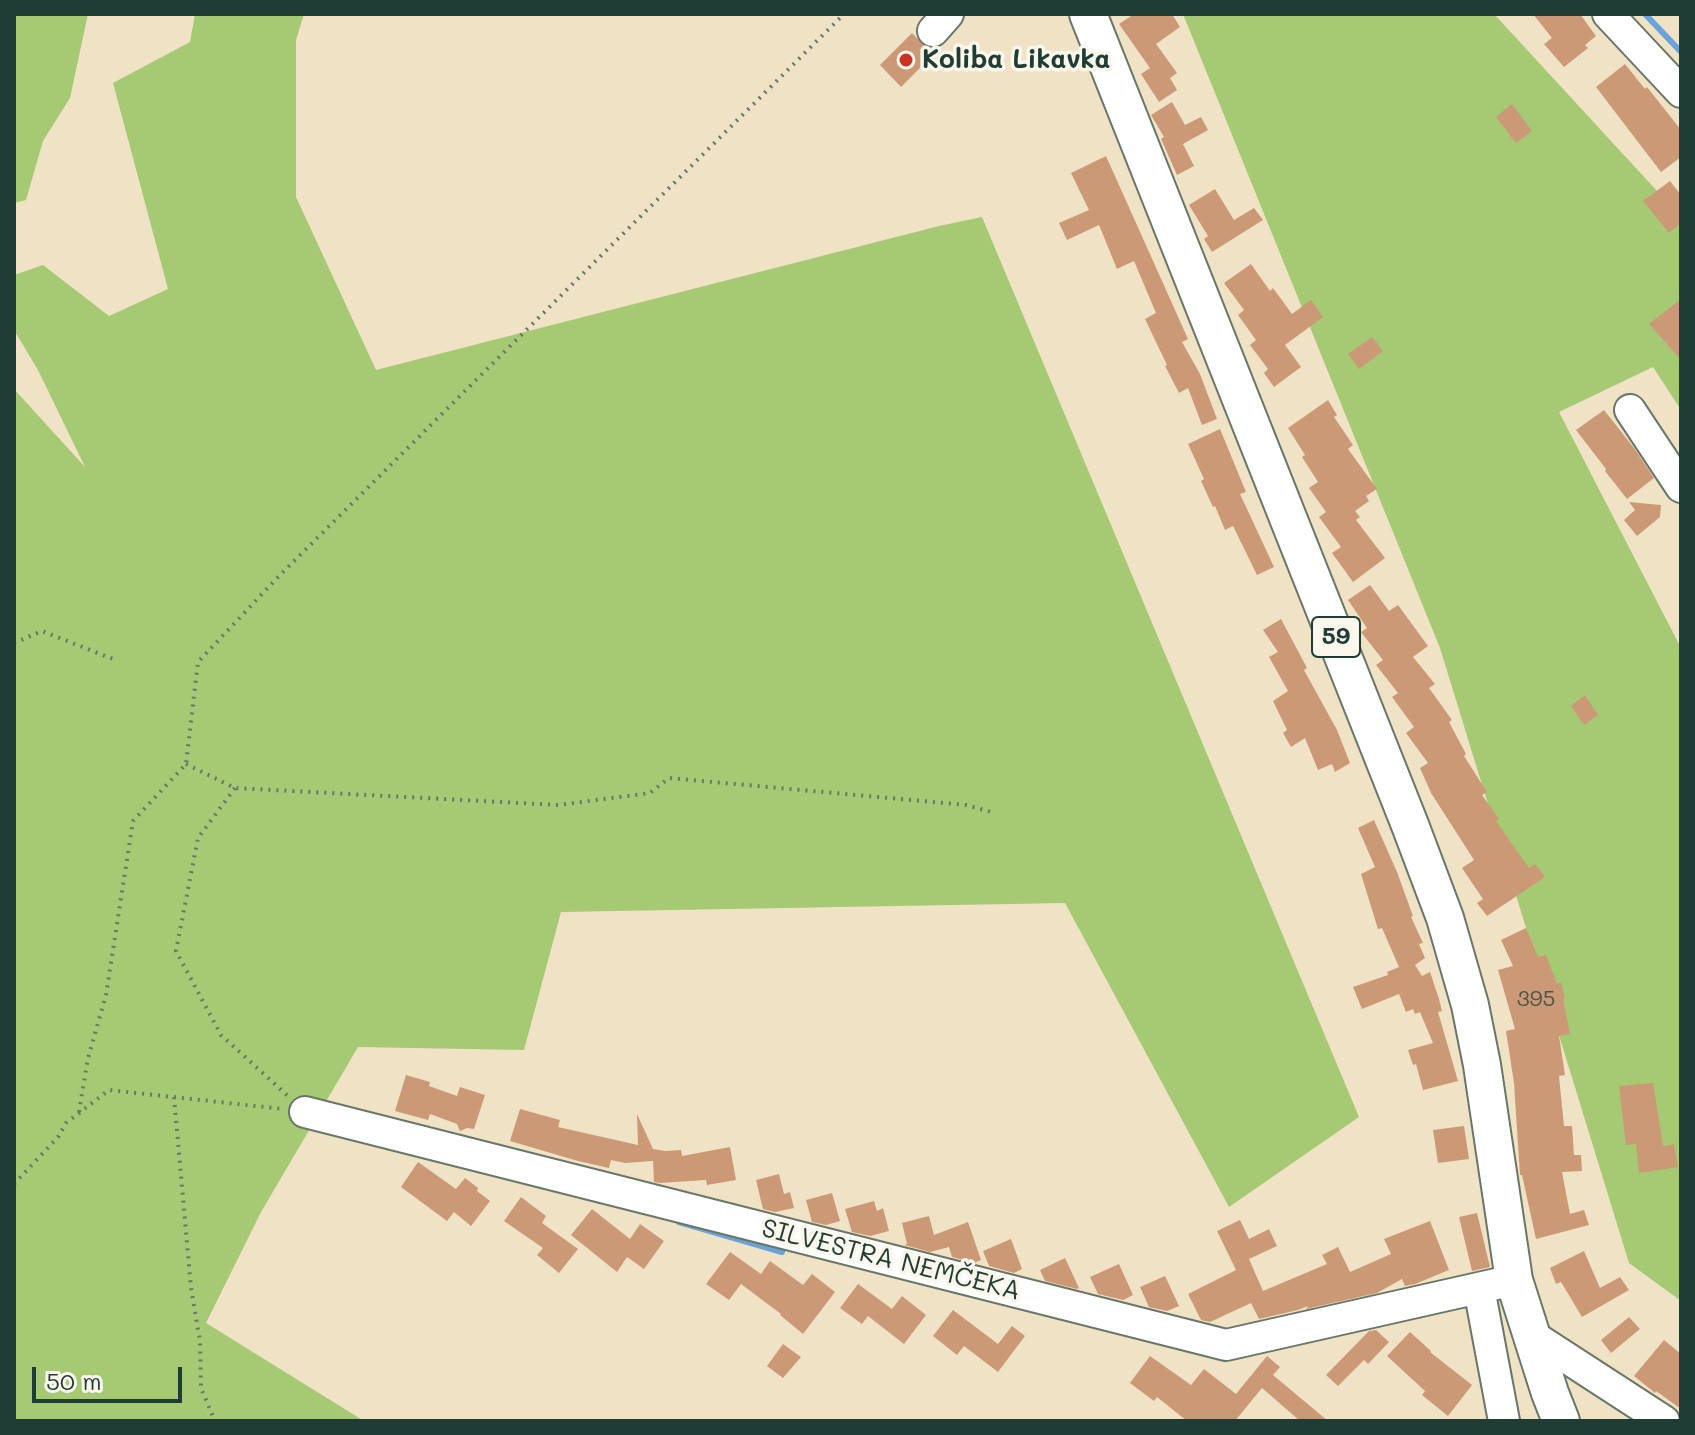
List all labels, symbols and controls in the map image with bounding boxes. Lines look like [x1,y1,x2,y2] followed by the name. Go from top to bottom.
[922,44,1110,76] place label: Koliba Likavka
[897,51,915,69] marker: Koliba Likavka
[1312,617,1360,657] road number: 59
[1517,986,1555,1012] house number: 395
[758,1213,1024,1307] street label: SILVESTRA NEMČEKA
[36,1351,186,1401] scale bar
[46,1365,102,1396] text: 50 m

